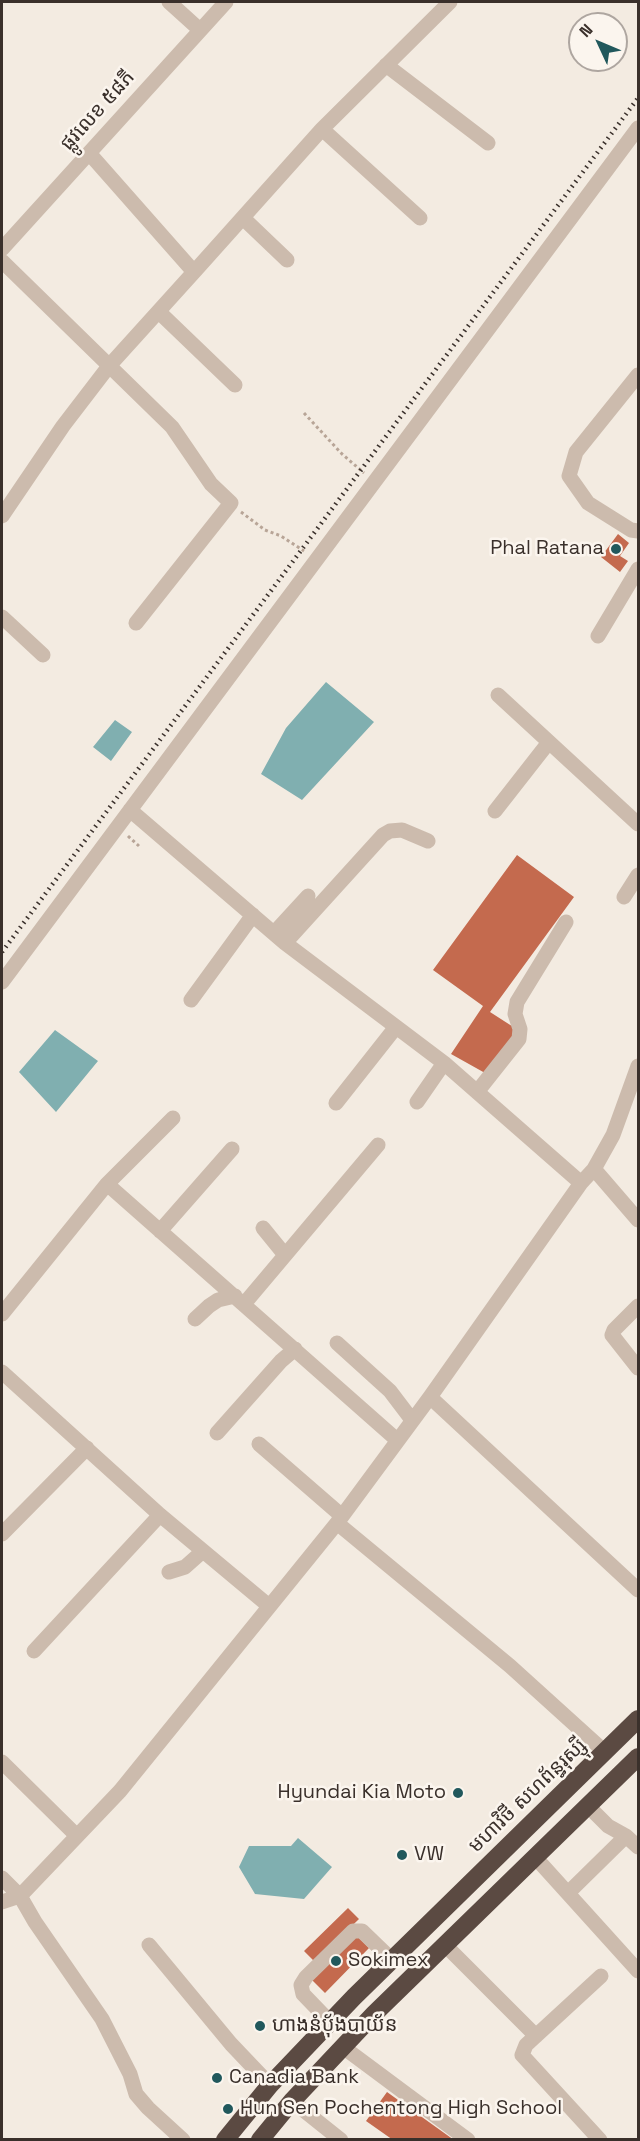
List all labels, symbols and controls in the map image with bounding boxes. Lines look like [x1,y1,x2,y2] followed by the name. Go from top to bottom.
[568,12,628,72] north arrow
[575,19,597,42] text: N
[56,66,140,156] street label: ផ្លូវលេខ ៥៨ភី
[490,537,604,561] place label: Phal Ratana
[609,542,623,556] marker: Phal Ratana
[464,1734,592,1858] street label: មហាវិថី សហព័ន្ធរុស្ស៊ី
[278,1781,446,1805] place label: Hyundai Kia Moto
[451,1786,465,1800] marker: Hyundai Kia Moto
[414,1843,444,1867] place label: VW
[395,1848,409,1862] marker: VW
[348,1949,429,1973] place label: Sokimex
[329,1954,343,1968] marker: Sokimex
[272,2014,397,2038] place label: ហាងនំបុ័ងបាយ័ន
[253,2019,267,2033] marker: ហាងនំបុ័ងបាយ័ន
[229,2066,359,2090] place label: Canadia Bank
[210,2071,224,2085] marker: Canadia Bank
[240,2097,562,2121] place label: Hun Sen Pochentong High School
[221,2102,235,2116] marker: Hun Sen Pochentong High School

